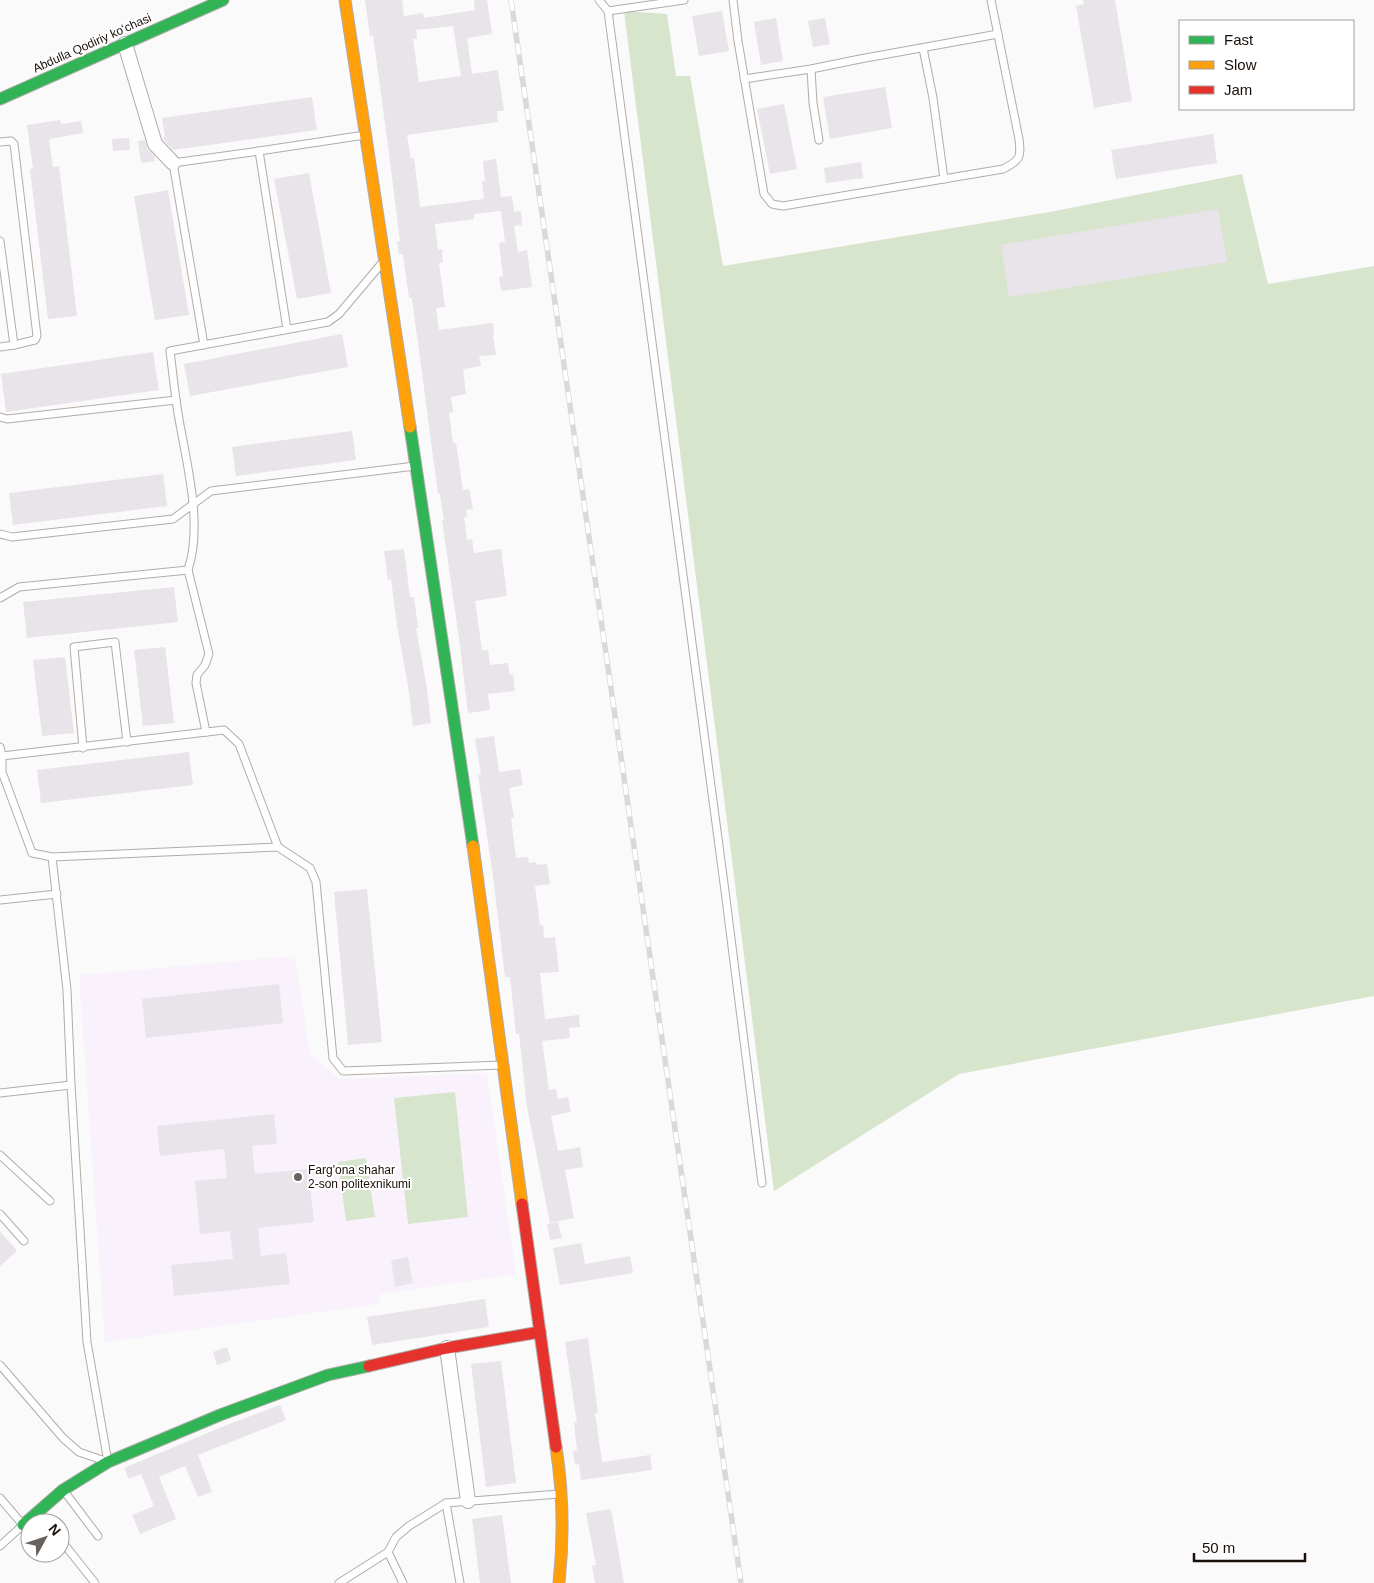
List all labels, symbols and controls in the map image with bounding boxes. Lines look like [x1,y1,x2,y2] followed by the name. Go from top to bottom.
[31,11,153,75] street label: Abdulla Qodiriy koʻchasi
[1179,20,1354,110] legend
[1224,31,1254,48] text: Fast
[1224,56,1257,73] text: Slow
[1224,81,1252,98] text: Jam
[308,1163,411,1191] place label: Farg'ona shahar 2-son politexnikumi
[292,1171,304,1183] marker: Farg'ona shahar 2-son politexnikumi
[20,1513,70,1563] north arrow
[46,1521,64,1539] text: N
[1194,1530,1305,1562] scale bar
[1202,1539,1235,1556] text: 50 m

